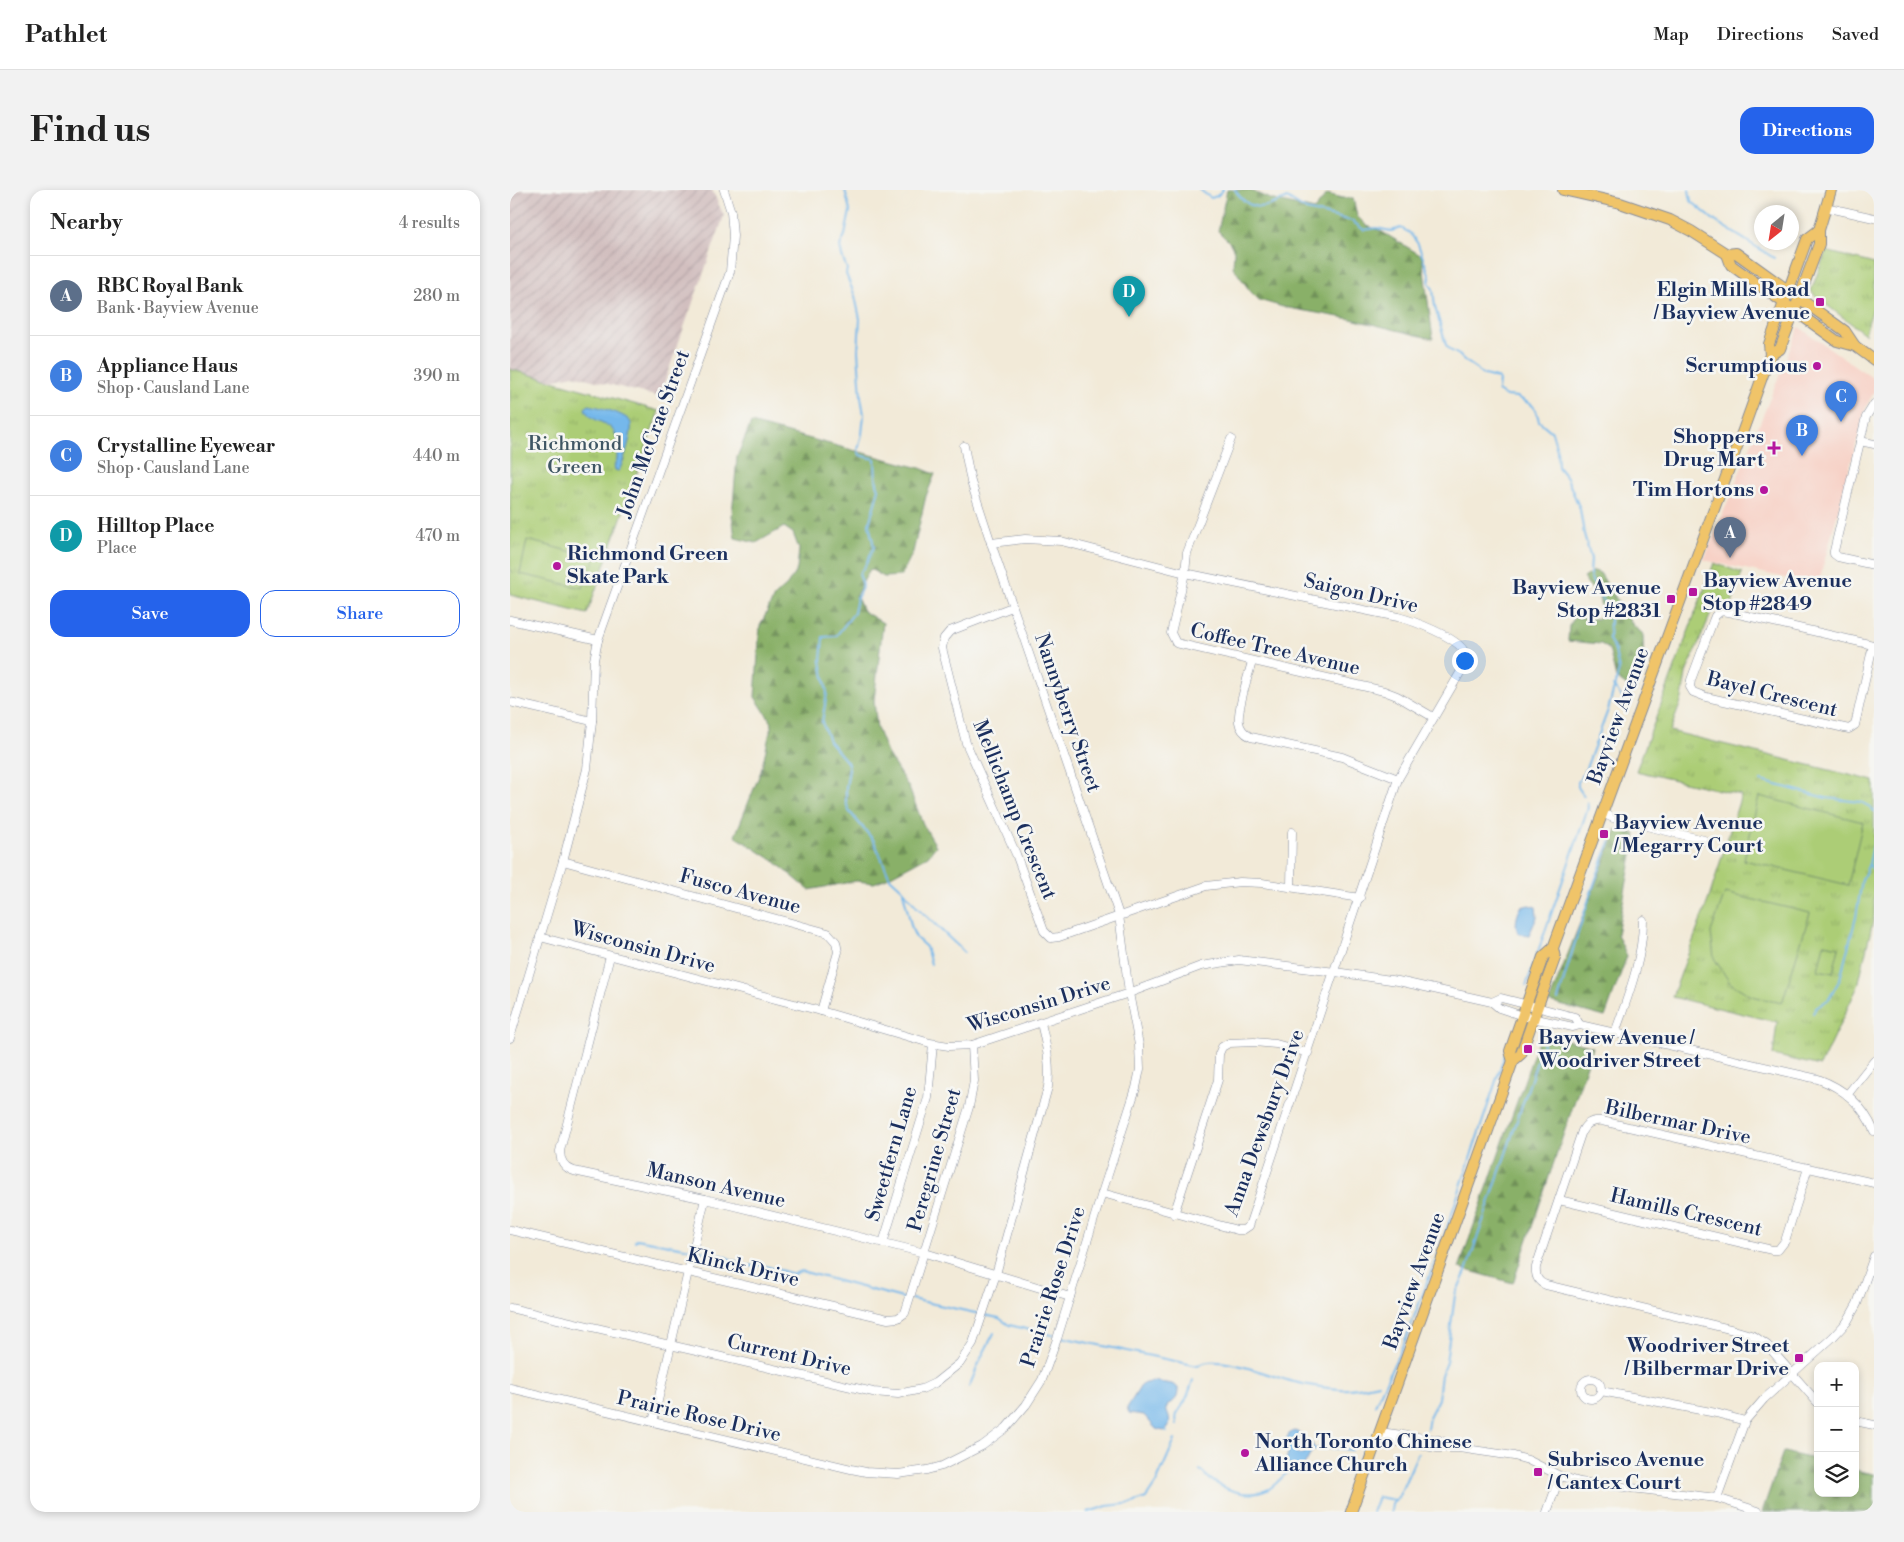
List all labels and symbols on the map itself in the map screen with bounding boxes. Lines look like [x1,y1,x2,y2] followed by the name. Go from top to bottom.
[1754,205,1799,250] north arrow
[1113,276,1145,317] pin: D
[1653,278,1810,326] place label: Elgin Mills Road / Bayview Avenue
[1814,296,1826,308] marker: Elgin Mills Road / Bayview Avenue
[612,347,696,522] street label: John McCrae Street
[1686,354,1807,379] place label: Scrumptious
[1811,360,1823,372] marker: Scrumptious
[1825,381,1857,422] pin: C
[1786,415,1818,456] pin: B
[1664,425,1765,473] place label: Shoppers Drug Mart
[528,432,623,480] park label: Richmond Green
[1768,442,1780,454] marker: Shoppers Drug Mart
[1633,478,1754,503] place label: Tim Hortons
[1758,484,1770,496] marker: Tim Hortons
[1714,517,1746,558] pin: A
[567,542,729,590] place label: Richmond Green Skate Park
[551,560,563,572] marker: Richmond Green Skate Park
[1301,569,1421,619] street label: Saigon Drive
[1703,569,1852,617] place label: Bayview Avenue Stop #2849
[1512,576,1661,624] place label: Bayview Avenue Stop #2831
[1687,586,1699,598] marker: Bayview Avenue Stop #2849
[1665,593,1677,605] marker: Bayview Avenue Stop #2831
[1188,618,1362,682] street label: Coffee Tree Avenue
[1028,630,1106,796] street label: Nannyberry Street
[1582,644,1655,789] street label: Bayview Avenue
[1452,648,1478,674] your location
[1703,666,1840,723] street label: Bayel Crescent
[967,716,1061,904] street label: Mellichamp Crescent
[1613,811,1764,859] place label: Bayview Avenue / Megarry Court
[1598,828,1610,840] marker: Bayview Avenue / Megarry Court
[677,864,803,920] street label: Fusco Avenue
[567,916,718,979] street label: Wisconsin Drive
[963,971,1114,1039] street label: Wisconsin Drive
[1219,1026,1310,1221] street label: Anna Dewsbury Drive
[1537,1026,1701,1074] place label: Bayview Avenue / Woodriver Street
[1522,1043,1534,1055] marker: Bayview Avenue / Woodriver Street
[861,1084,923,1224] street label: Sweetfern Lane
[903,1085,967,1235] street label: Peregrine Street
[1602,1095,1753,1151] street label: Bilbermar Drive
[644,1158,788,1214] street label: Manson Avenue
[1608,1183,1764,1243] street label: Hamills Crescent
[1016,1203,1092,1371] street label: Prairie Rose Drive
[1378,1209,1451,1354] street label: Bayview Avenue
[684,1243,802,1293] street label: Klinck Drive
[724,1330,854,1382] street label: Current Drive
[1624,1334,1790,1382] place label: Woodriver Street / Bilbermar Drive
[1793,1352,1805,1364] marker: Woodriver Street / Bilbermar Drive
[615,1386,783,1448] street label: Prairie Rose Drive
[1254,1430,1472,1478] place label: North Toronto Chinese Alliance Church
[1239,1447,1251,1459] marker: North Toronto Chinese Alliance Church
[1547,1448,1704,1496] place label: Subrisco Avenue / Cantex Court
[1532,1466,1544,1478] marker: Subrisco Avenue / Cantex Court

